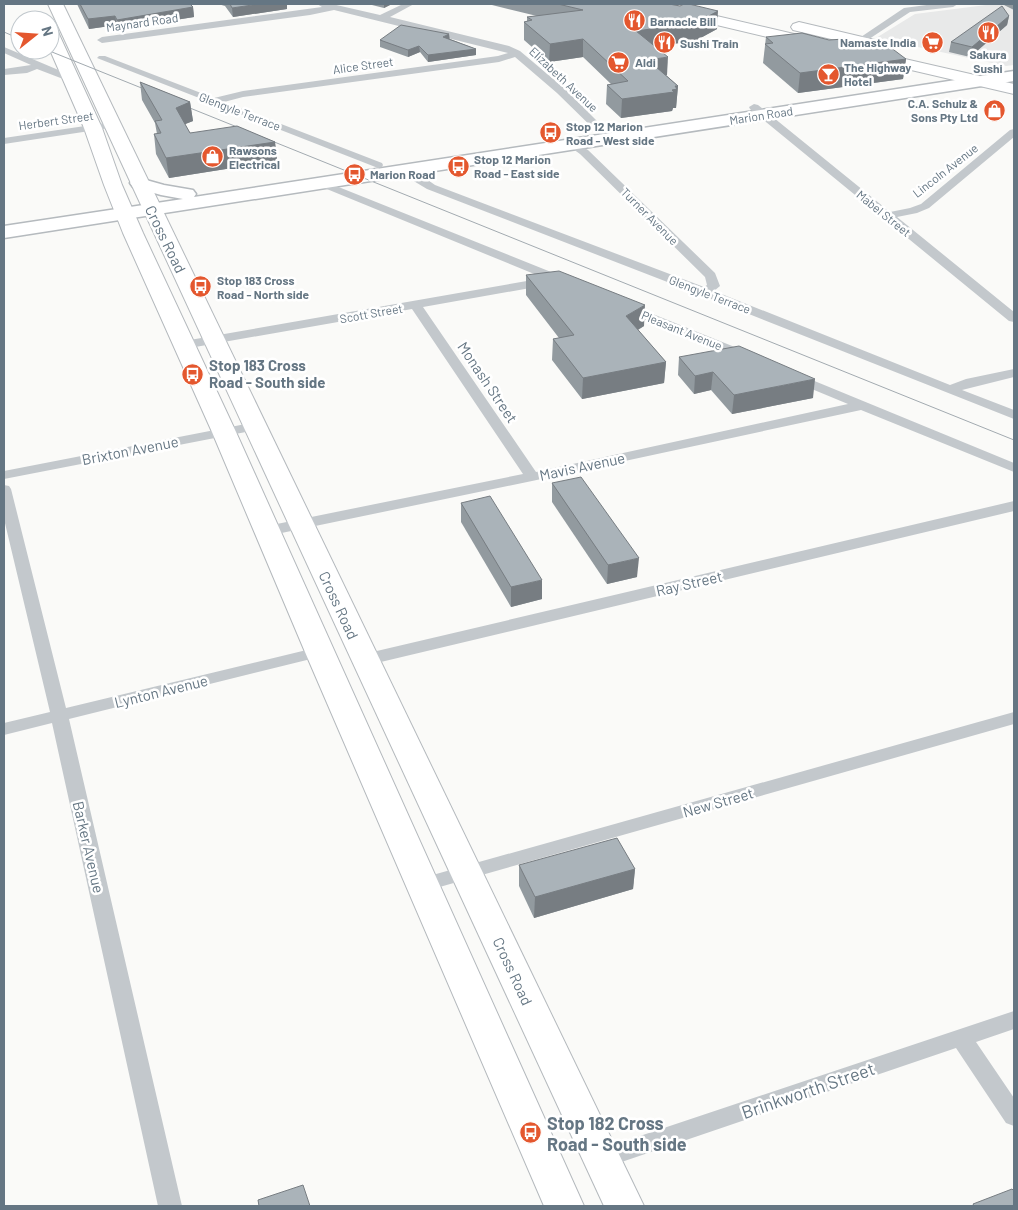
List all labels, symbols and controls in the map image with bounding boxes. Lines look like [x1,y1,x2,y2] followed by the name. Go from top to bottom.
[622,9,646,33] restaurant icon: Barnacle Bill
[10,10,60,60] north arrow
[105,10,179,34] street label: Maynard Road
[650,14,716,28] place label: Barnacle Bill
[976,21,1000,45] restaurant icon: Sakura Sushi
[38,24,57,38] text: N
[920,30,944,54] supermarket icon: Namaste India
[652,31,676,55] restaurant icon: Sushi Train
[840,35,916,49] place label: Namaste India
[680,36,739,50] place label: Sushi Train
[527,44,601,114] street label: Elizabeth Avenue
[969,47,1007,75] place label: Sakura Sushi
[607,50,631,74] supermarket icon: Aldi
[332,54,394,76] street label: Alice Street
[635,55,656,69] place label: Aldi
[844,60,911,88] place label: The Highway Hotel
[816,62,840,86] bar icon: The Highway Hotel
[197,89,283,133] street label: Glengyle Terrace
[908,96,978,124] place label: C.A. Schulz & Sons Pty Ltd
[982,98,1006,122] shop icon: C.A. Schulz & Sons Pty Ltd
[728,103,794,127] street label: Marion Road
[18,108,94,132] street label: Herbert Street
[566,119,655,147] place label: Stop 12 Marion Road - West side
[538,121,562,145] bus stop icon: Stop 12 Marion Road - West side
[910,140,980,200] street label: Lincoln Avenue
[229,143,280,171] place label: Rawsons Electrical
[201,145,225,169] shop icon: Rawsons Electrical
[474,152,560,180] place label: Stop 12 Marion Road - East side
[446,154,470,178] bus stop icon: Stop 12 Marion Road - East side
[342,162,366,186] bus stop icon: Marion Road
[370,167,436,181] place label: Marion Road
[619,185,681,247] street label: Turner Avenue
[854,187,914,239] street label: Mabel Street
[142,202,190,276] street label: Cross Road
[667,272,753,316] street label: Glengyle Terrace
[217,273,310,301] place label: Stop 183 Cross Road - North side
[189,275,213,299] bus stop icon: Stop 183 Cross Road - North side
[338,301,404,325] street label: Scott Street
[640,307,724,353] street label: Pleasant Avenue
[454,338,522,426] street label: Monash Street
[209,356,325,391] place label: Stop 183 Cross Road - South side
[181,362,205,386] bus stop icon: Stop 183 Cross Road - South side
[80,432,180,468] street label: Brixton Avenue
[538,448,626,484] street label: Mavis Avenue
[654,567,724,599] street label: Ray Street
[315,568,363,642] street label: Cross Road
[112,671,210,711] street label: Lynton Avenue
[681,783,755,821] street label: New Street
[70,799,108,895] street label: Barker Avenue
[489,934,537,1008] street label: Cross Road
[739,1057,877,1123] street label: Brinkworth Street
[547,1112,687,1155] place label: Stop 182 Cross Road - South side
[519,1121,543,1145] bus stop icon: Stop 182 Cross Road - South side

